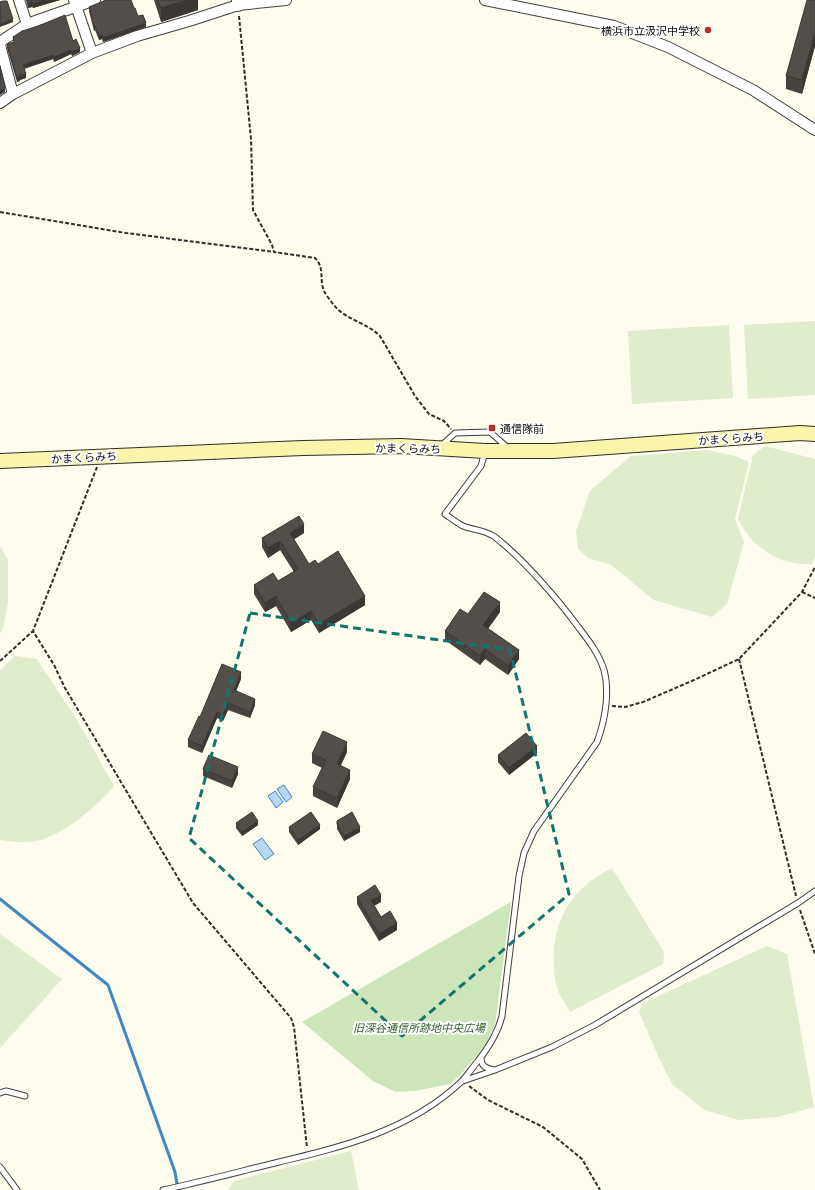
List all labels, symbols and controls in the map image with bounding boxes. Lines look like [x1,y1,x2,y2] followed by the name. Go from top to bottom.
[601,23,700,38] place label: 横浜市立汲沢中学校
[703,25,713,35] marker: 横浜市立汲沢中学校
[500,421,544,436] place label: 通信隊前
[487,423,497,433] marker: 通信隊前
[698,428,764,448] street label: かまくらみち
[375,440,441,456] street label: かまくらみち
[51,448,117,466] street label: かまくらみち
[353,1020,487,1035] park label: 旧深谷通信所跡地中央広場

